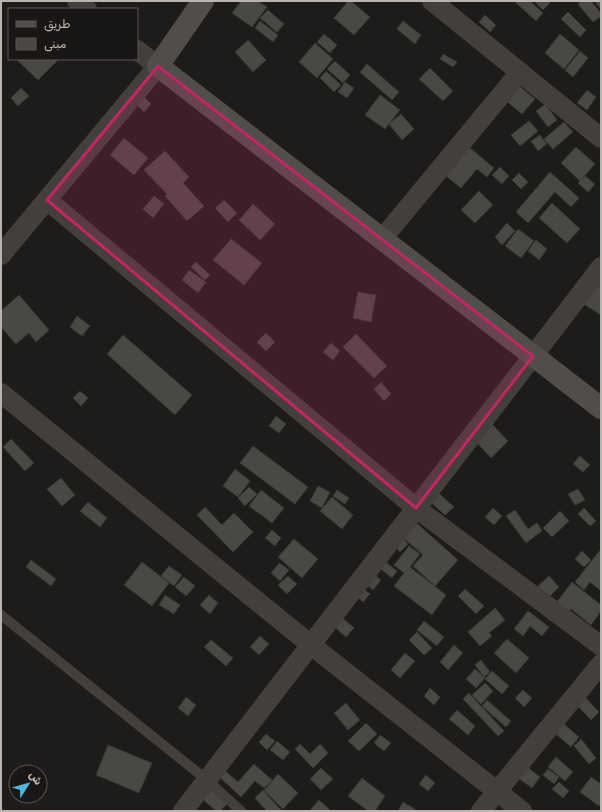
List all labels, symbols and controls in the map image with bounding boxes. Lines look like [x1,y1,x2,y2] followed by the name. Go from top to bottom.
[8,8,138,60] legend
[44,17,70,32] text: طريق
[44,37,67,52] text: مبنى
[8,764,48,804] north arrow
[26,769,45,788] text: ش

